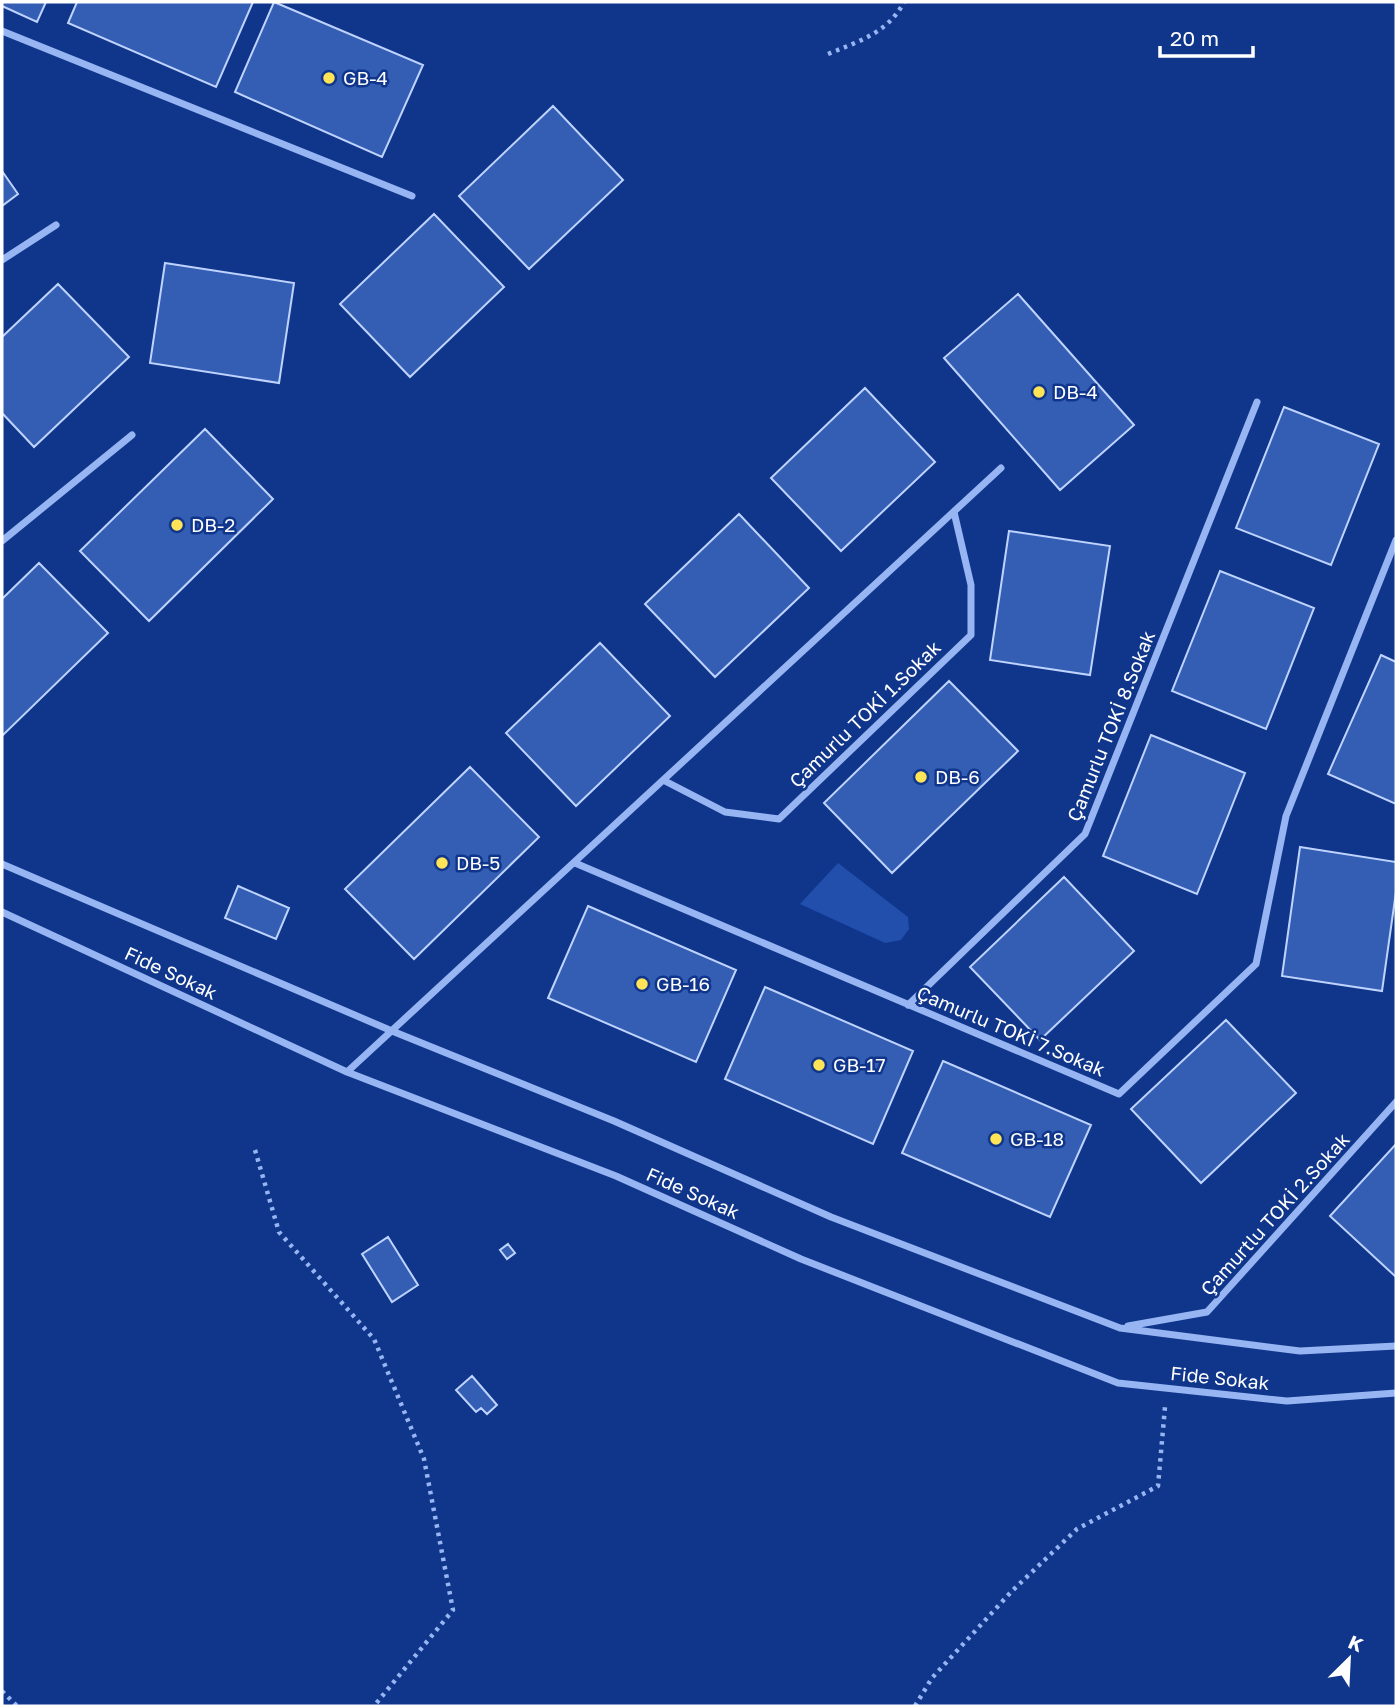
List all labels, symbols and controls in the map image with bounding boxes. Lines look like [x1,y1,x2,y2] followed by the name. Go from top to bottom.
[1160,14,1253,58] scale bar
[1170,25,1219,51] text: 20 m
[343,66,388,89] place label: GB-4
[321,70,337,86] marker: GB-4
[1053,380,1098,403] place label: DB-4
[1031,384,1047,400] marker: DB-4
[191,513,235,536] place label: DB-2
[169,517,185,533] marker: DB-2
[1062,627,1159,825] street label: Çamurlu TOKİ 8.Sokak
[784,635,945,792] street label: Çamurlu TOKİ 1.Sokak
[935,765,980,788] place label: DB-6
[913,769,929,785] marker: DB-6
[456,851,500,874] place label: DB-5
[434,855,450,871] marker: DB-5
[121,941,221,1004] street label: Fide Sokak
[656,972,710,995] place label: GB-16
[634,976,650,992] marker: GB-16
[914,980,1109,1081] street label: Çamurlu TOKİ 7.Sokak
[833,1053,886,1076] place label: GB-17
[811,1057,827,1073] marker: GB-17
[1010,1127,1064,1150] place label: GB-18
[1195,1127,1354,1300] street label: Çamurtlu TOKİ 2.Sokak
[988,1131,1004,1147] marker: GB-18
[643,1162,744,1223] street label: Fide Sokak
[1169,1361,1271,1394] street label: Fide Sokak
[1314,1624,1384,1694] north arrow
[1345,1630,1367,1656] text: K

